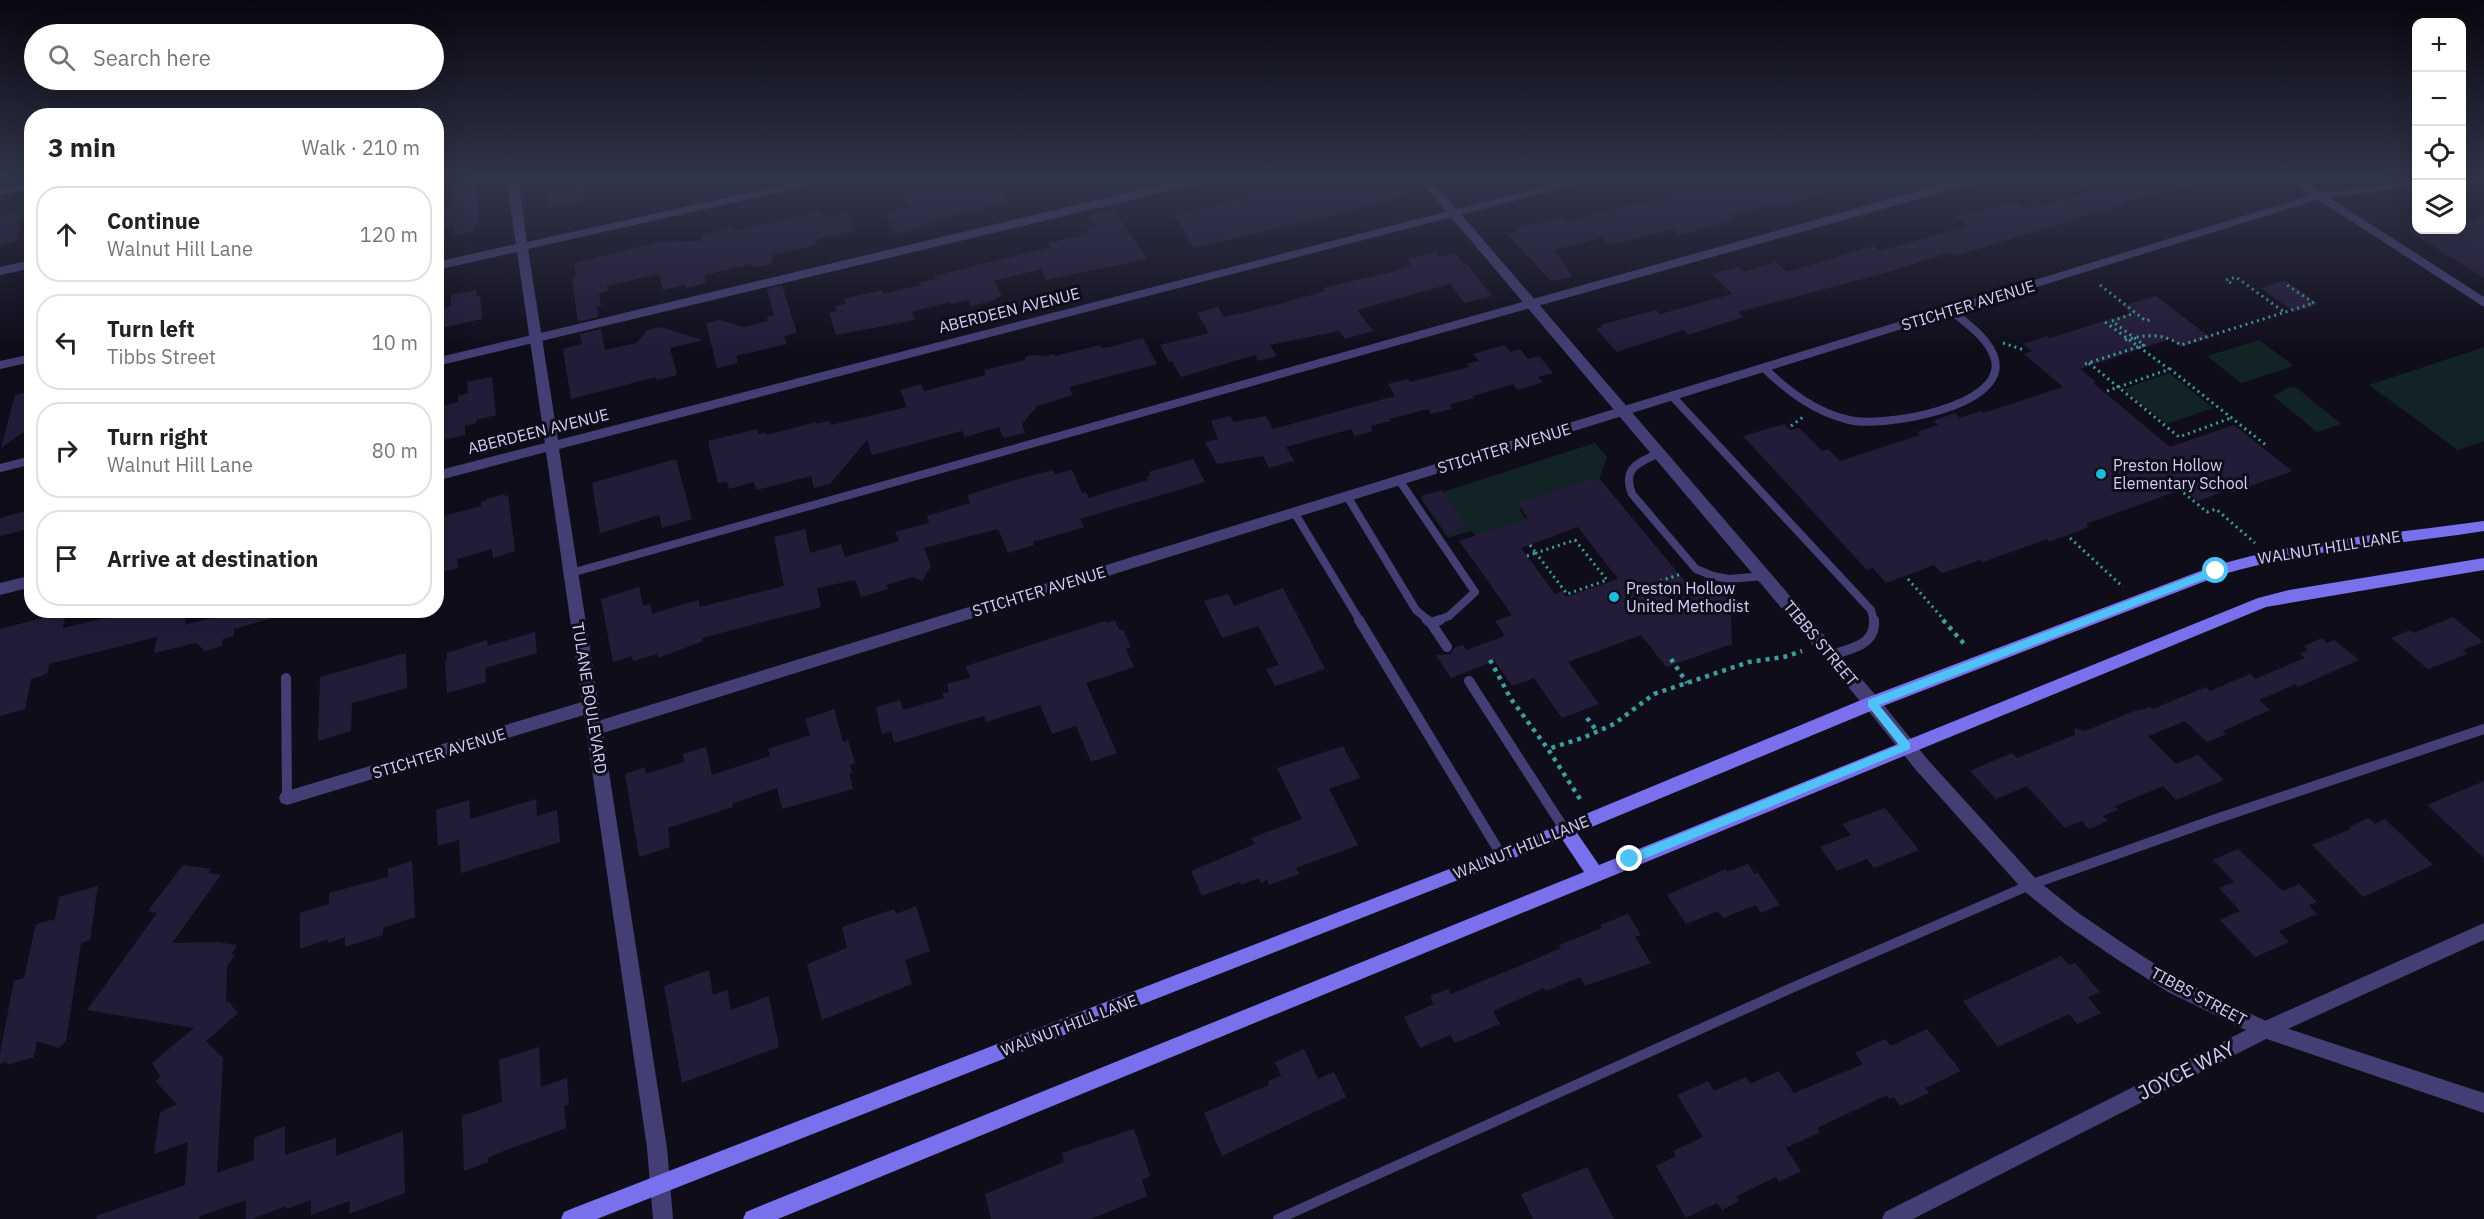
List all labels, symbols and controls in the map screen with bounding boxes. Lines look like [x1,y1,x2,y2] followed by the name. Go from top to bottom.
[2412,18,2466,234] map controls
[2412,18,2466,72] button: +
[24,24,444,90] search box
[45,41,78,74] icon: search
[93,43,211,72] text: Search here
[2412,72,2466,126] button: −
[2412,126,2466,180] button: locate
[48,130,116,164] text: 3 min
[302,134,420,161] text: Walk · 210 m
[2412,180,2466,234] button: layers
[107,206,200,235] text: Continue
[50,218,83,251] icon: ahead
[360,221,418,248] text: 120 m
[107,235,253,262] text: Walnut Hill Lane
[1899,275,2037,335] street label: STICHTER AVENUE
[936,283,1082,337] street label: ABERDEEN AVENUE
[107,314,195,343] text: Turn left
[50,326,83,359] icon: left
[372,329,418,356] text: 10 m
[107,343,216,370] text: Tibbs Street
[465,404,611,458] street label: ABERDEEN AVENUE
[1435,418,1573,478] street label: STICHTER AVENUE
[107,422,208,451] text: Turn right
[50,434,83,467] icon: right
[372,437,418,464] text: 80 m
[107,451,253,478] text: Walnut Hill Lane
[2113,455,2248,493] place label: Preston Hollow Elementary School
[2094,467,2108,481] marker: Preston Hollow Elementary School
[2256,526,2402,568] street label: WALNUT HILL LANE
[50,542,83,575] icon: arrive
[107,544,318,573] text: Arrive at destination
[2202,557,2228,583] route start
[970,561,1108,621] street label: STICHTER AVENUE
[1626,578,1749,616] place label: Preston Hollow United Methodist
[1607,590,1621,604] marker: Preston Hollow United Methodist
[1779,596,1863,690] street label: TIBBS STREET
[568,621,612,775] street label: TULANE BOULEVARD
[370,723,508,783] street label: STICHTER AVENUE
[1450,811,1592,883] street label: WALNUT HILL LANE
[1616,845,1642,871] route end
[2148,962,2250,1030] street label: TIBBS STREET
[998,990,1140,1060] street label: WALNUT HILL LANE
[2133,1034,2239,1106] street label: JOYCE WAY

